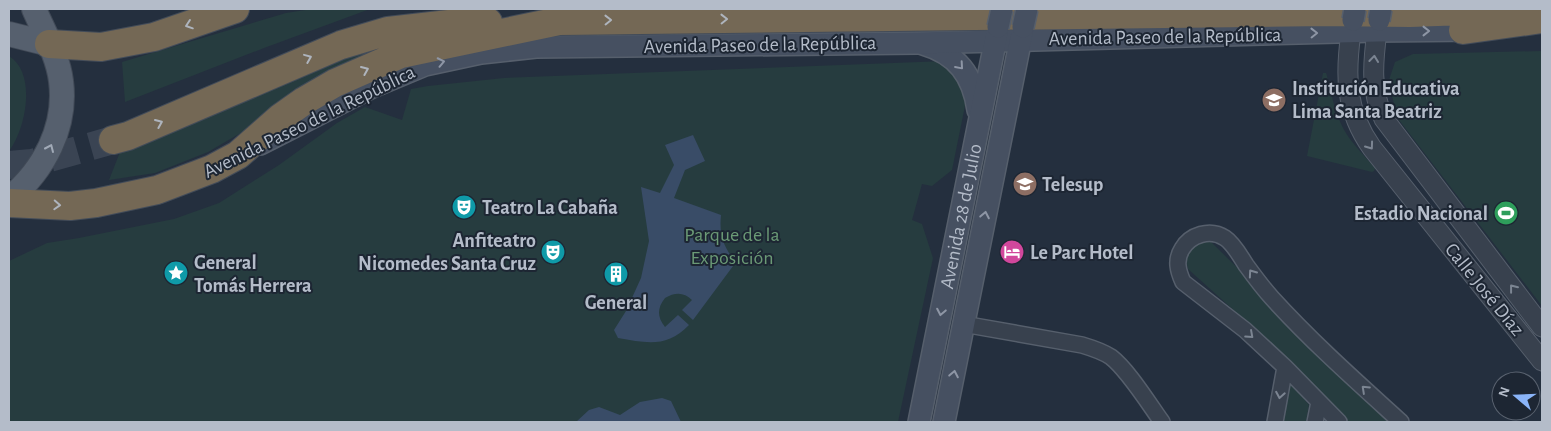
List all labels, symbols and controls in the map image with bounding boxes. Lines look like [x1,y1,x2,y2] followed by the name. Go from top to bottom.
[721,14,729,24] one-way arrow
[604,15,612,25] one-way arrow
[185,19,194,29] one-way arrow
[1049,25,1281,49] street label: Avenida Paseo de la República
[1422,26,1430,36] one-way arrow
[1310,28,1318,38] one-way arrow
[644,33,876,57] street label: Avenida Paseo de la República
[303,54,312,64] one-way arrow
[1368,54,1379,62] one-way arrow
[436,57,445,68] one-way arrow
[954,61,963,70] one-way arrow
[201,62,418,182] street label: Avenida Paseo de la República
[360,65,369,76] one-way arrow
[1292,79,1460,122] place label: Institución Educativa Lima Santa Beatriz
[1261,87,1287,113] school or university icon: Institución Educativa Lima Santa Beatriz
[154,118,162,128] one-way arrow
[1364,140,1373,149] one-way arrow
[937,142,986,291] street label: Avenida 28 de Julio
[43,144,54,153] one-way arrow
[1012,171,1038,197] school or university icon: Telesup
[1042,175,1103,195] place label: Telesup
[451,194,477,220] theatre icon: Teatro La Cabaña
[482,198,618,218] place label: Teatro La Cabaña
[54,200,62,211] one-way arrow
[1493,200,1519,226] sports icon: Estadio Nacional
[1354,204,1488,224] place label: Estadio Nacional
[979,211,990,219] one-way arrow
[684,225,780,268] park label: Parque de la Exposición
[358,231,536,274] place label: Anfiteatro Nicomedes Santa Cruz
[540,239,566,265] theatre icon: Anfiteatro Nicomedes Santa Cruz
[999,239,1025,265] hotel icon: Le Parc Hotel
[1441,239,1527,340] street label: Calle José Díaz
[1030,243,1133,263] place label: Le Parc Hotel
[194,253,312,296] place label: General Tomás Herrera
[163,260,189,286] place icon: General Tomás Herrera
[603,261,629,287] building icon: General
[1249,270,1258,279] one-way arrow
[1510,285,1518,294] one-way arrow
[585,293,647,313] place label: General
[936,307,947,316] one-way arrow
[1245,329,1254,338] one-way arrow
[948,370,958,379] one-way arrow
[1491,371,1541,421] north arrow
[1496,385,1513,399] text: N
[1362,386,1371,395] one-way arrow
[1275,390,1286,399] one-way arrow

